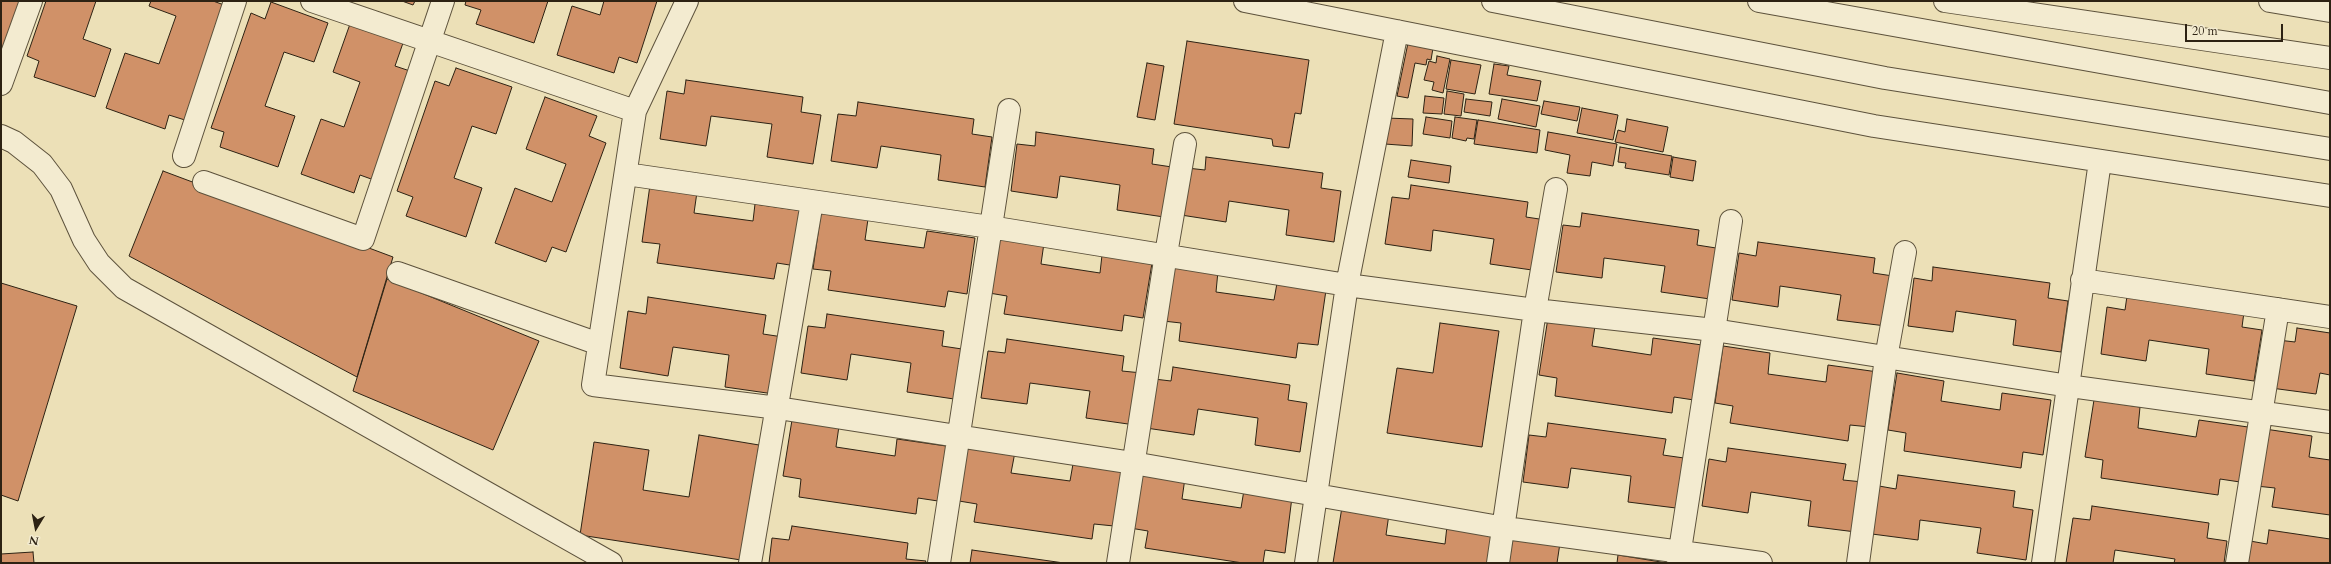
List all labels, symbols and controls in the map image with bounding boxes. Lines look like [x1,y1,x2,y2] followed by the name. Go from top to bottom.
[2187,16,2285,42] scale bar
[2192,23,2218,39] text: 20 m
[16,508,56,548] north arrow
[28,532,40,549] text: N

